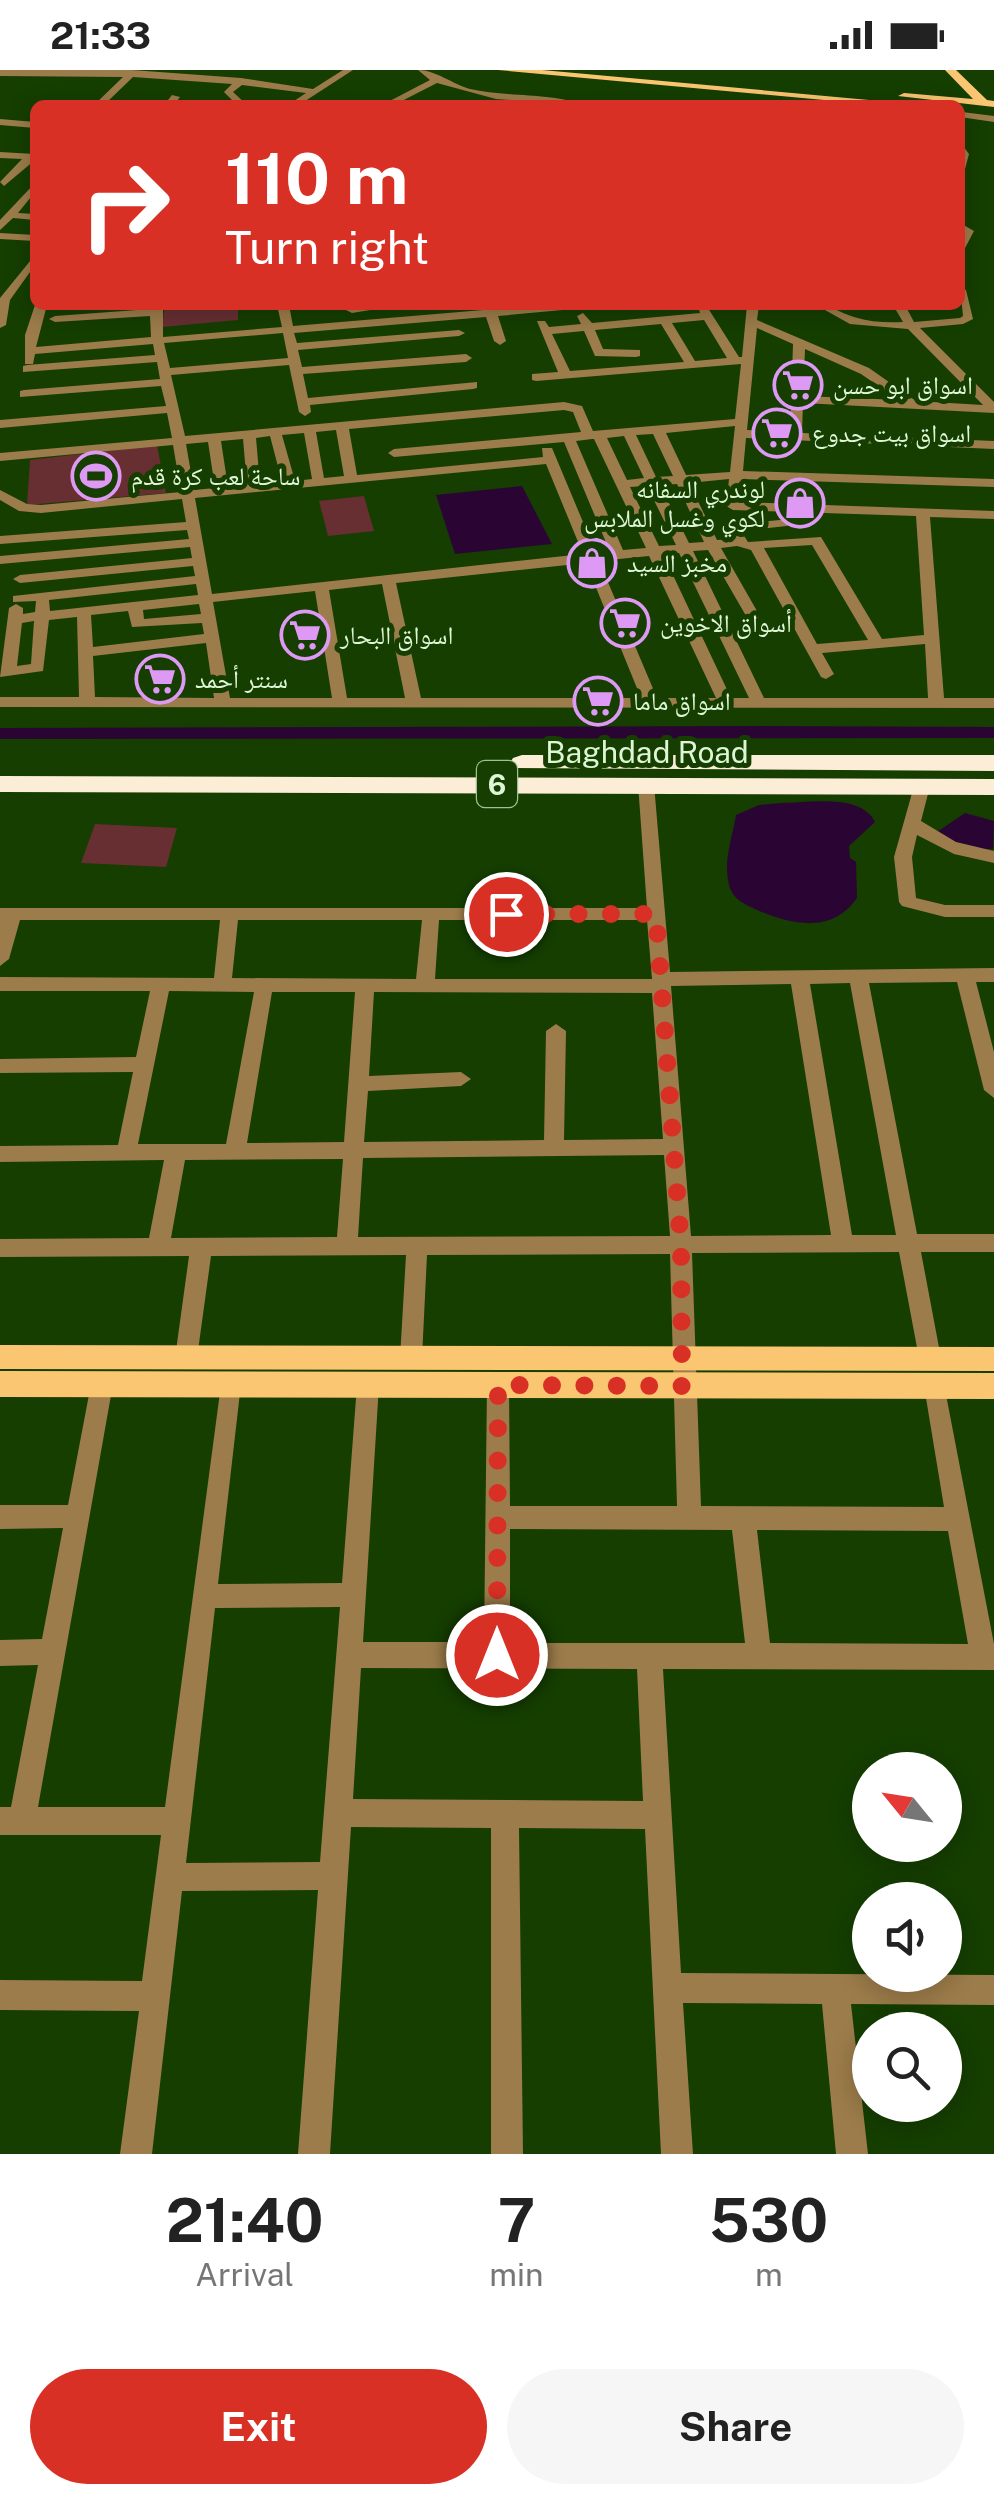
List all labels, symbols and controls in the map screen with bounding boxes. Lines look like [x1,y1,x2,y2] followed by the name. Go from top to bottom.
[50,13,151,58] text: 21:33
[225,137,409,220] text: 110 m
[60,140,190,270] icon: right
[225,221,429,274] text: Turn right
[772,359,824,411] supermarket icon: اسواق ابو حسن
[833,370,973,401] place label: اسواق ابو حسن
[751,407,803,459] supermarket icon: اسواق بيت جدوع
[812,418,971,449] place label: اسواق بيت جدوع
[70,450,122,502] sports icon: ساحة لعب كرة قدم
[131,461,301,493] place label: ساحة لعب كرة قدم
[584,474,765,538] place label: لوندري السفانه لكوي وغسل الملابس
[774,477,826,529] shop icon: لوندري السفانه لكوي وغسل الملابس
[566,537,618,589] shop icon: مخبز السيد
[627,548,727,578] place label: مخبز السيد
[599,597,651,649] supermarket icon: أسواق الاخوين
[660,608,792,639] place label: أسواق الاخوين
[279,609,331,661] supermarket icon: اسواق البحار
[339,620,453,651] place label: اسواق البحار
[134,653,186,705] supermarket icon: سنتر أحمد
[195,664,288,694] place label: سنتر أحمد
[572,675,624,727] supermarket icon: اسواق ماما
[633,686,731,717] place label: اسواق ماما
[545,734,749,770] street label: Baghdad Road
[477,761,517,807] road number: 6
[464,872,549,957] pin
[479,887,534,942] icon: arrive
[445,1603,549,1707] position arrow
[852,1752,962,1862] north arrow
[852,1752,962,2122] map controls
[852,1882,962,1992] button: sound
[852,2012,962,2122] button: search
[166,2185,324,2256] text: 21:40
[498,2185,535,2256] text: 7
[709,2185,828,2256] text: 530
[195,2256,294,2293] text: Arrival
[489,2256,544,2293] text: min
[755,2256,783,2293] text: m
[30,2369,487,2484] button: Exit
[507,2369,964,2484] button: Share

